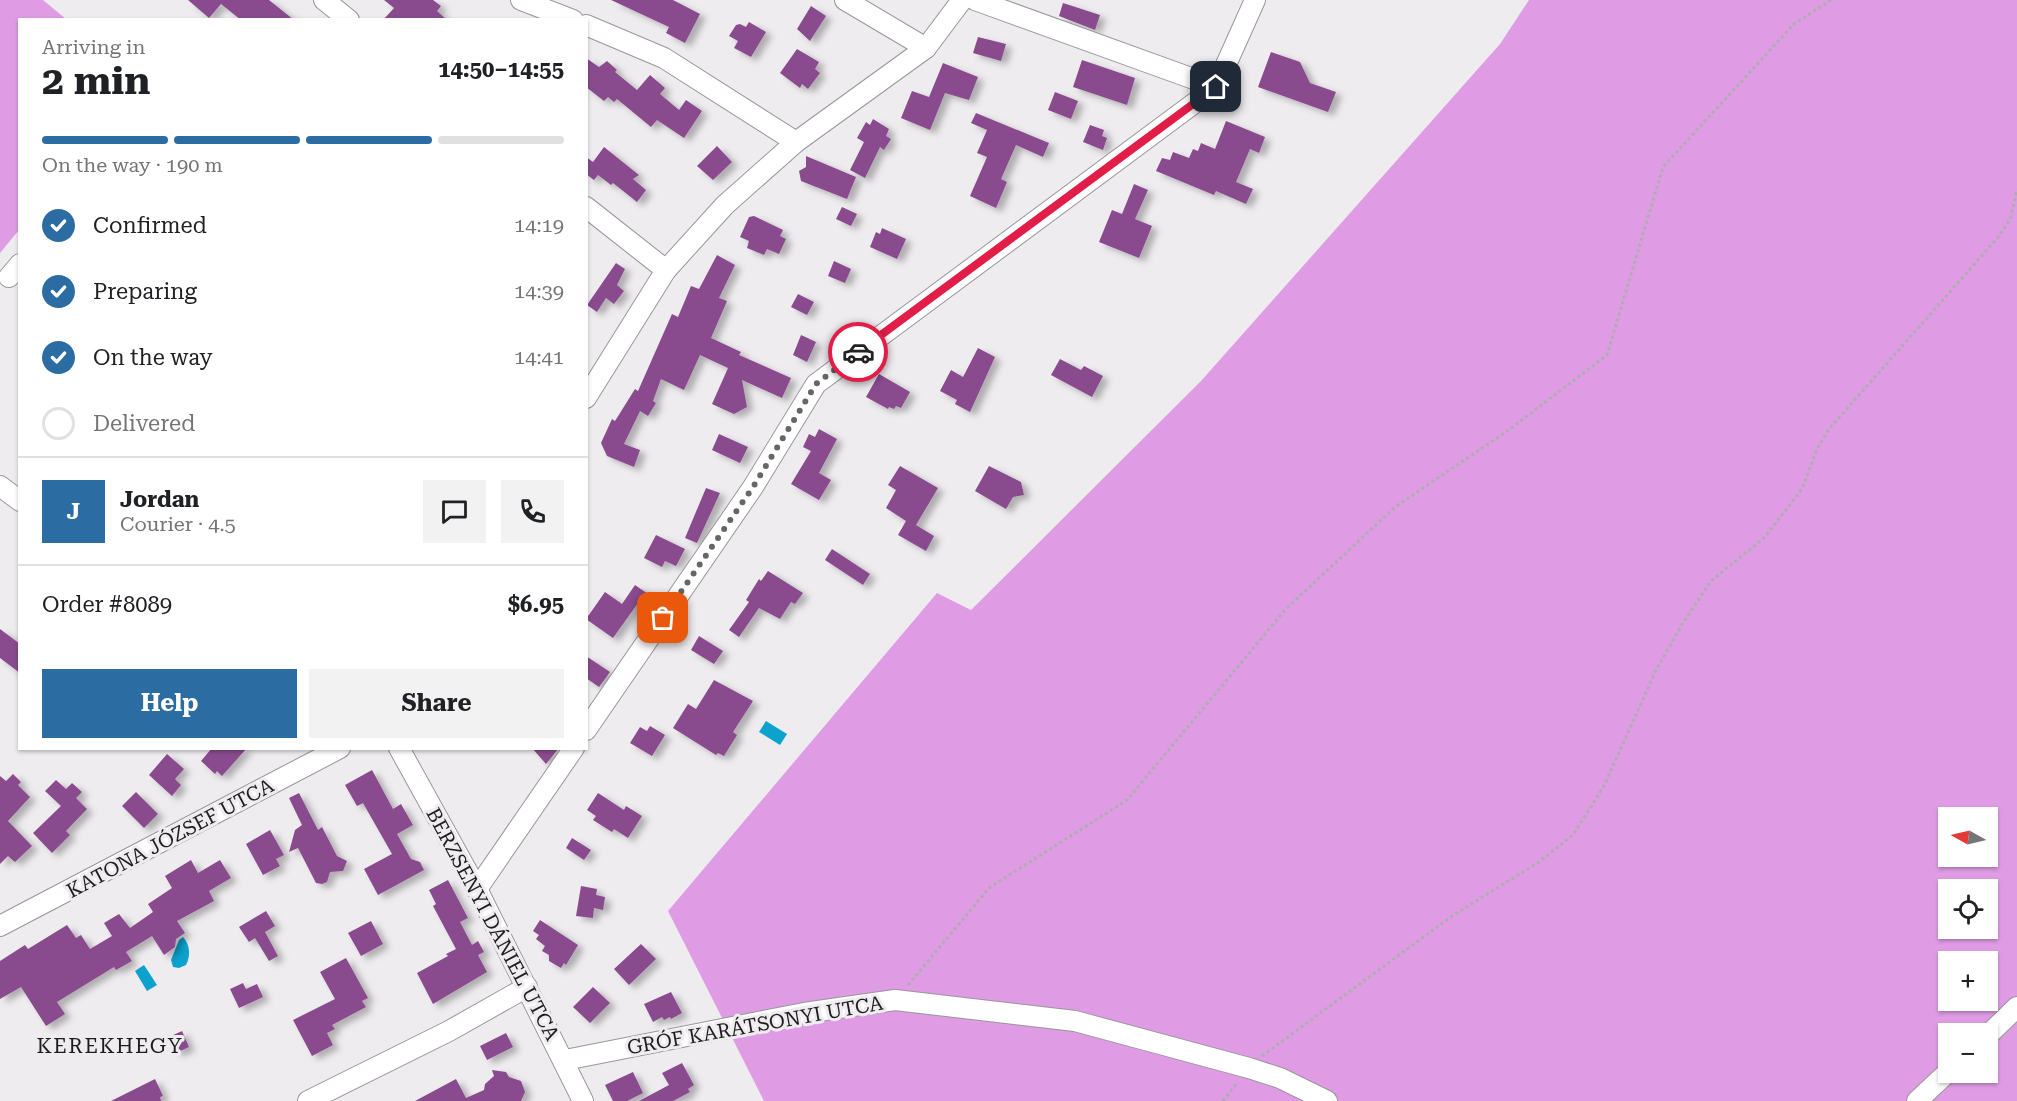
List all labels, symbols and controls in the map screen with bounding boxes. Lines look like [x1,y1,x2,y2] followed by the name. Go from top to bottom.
[42,35,145,59] text: Arriving in
[438,57,564,82] text: 14:50–14:55
[42,58,150,104] text: 2 min
[1190,61,1241,112] pin
[1199,70,1232,103] icon: home
[42,153,223,177] text: On the way · 190 m
[42,209,75,242] icon: check
[93,213,207,238] text: Confirmed
[514,213,564,237] text: 14:19
[42,275,75,308] icon: check
[93,279,197,304] text: Preparing
[514,279,564,303] text: 14:39
[828,322,888,382] courier
[842,336,875,369] icon: car
[42,341,75,374] icon: check
[93,345,213,370] text: On the way
[514,345,564,369] text: 14:41
[93,411,195,436] text: Delivered
[423,480,486,543] button: chat
[501,480,564,543] button: phone
[120,487,199,512] text: Jordan
[67,499,80,524] text: J
[120,512,236,536] text: Courier · 4.5
[42,592,172,617] text: Order #8089
[508,592,564,617] text: $6.95
[637,592,688,643] pin
[646,601,679,634] icon: bag
[42,669,297,738] button: Help
[309,669,564,738] button: Share
[62,773,278,903] street label: KATONA JÓZSEF UTCA
[421,804,565,1045] street label: BERZSENYI DÁNIEL UTCA
[1938,807,1998,867] north arrow
[1938,807,1998,1083] map controls
[1938,879,1998,939] button: locate
[1938,951,1998,1011] button: +
[625,991,885,1059] street label: GRÓF KARÁTSONYI UTCA
[1938,1023,1998,1083] button: −
[37,1034,183,1058] district label: KEREKHEGY

